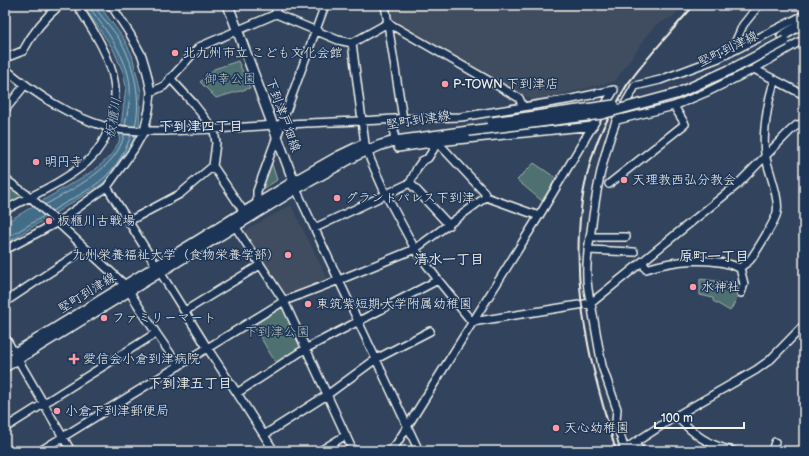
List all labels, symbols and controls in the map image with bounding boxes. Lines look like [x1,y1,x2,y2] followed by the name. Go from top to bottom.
[695,27,762,70] street label: 堅町到津線
[183,45,343,61] place label: 北九州市立 こども文化会館
[170,48,180,58] marker: 北九州市立 こども文化会館
[204,71,256,87] park label: 御幸公園
[262,76,304,155] street label: 下到津戸畑線
[453,76,558,92] place label: P-TOWN 下到津店
[440,79,450,89] marker: P-TOWN 下到津店
[101,96,125,140] water label: 板櫃川
[385,107,452,133] street label: 堅町到津線
[159,118,243,135] district label: 下到津四丁目
[44,154,83,170] place label: 明円寺
[31,157,41,167] marker: 明円寺
[632,172,736,188] place label: 天理教西弘分教会
[619,175,629,185] marker: 天理教西弘分教会
[345,190,475,206] place label: グランドパレス下到津
[332,193,342,203] marker: グランドパレス下到津
[57,213,135,229] place label: 板櫃川古戦場
[44,216,54,226] marker: 板櫃川古戦場
[72,247,280,263] place label: 九州栄養福祉大学（食物栄養学部）
[679,248,749,265] district label: 原町一丁目
[283,250,293,260] marker: 九州栄養福祉大学（食物栄養学部）
[414,251,484,268] district label: 清水一丁目
[55,268,120,317] street label: 堅町到津線
[701,279,740,295] place label: 水神社
[688,282,698,292] marker: 水神社
[316,296,472,312] place label: 東筑紫短期大学附属幼稚園
[303,299,313,309] marker: 東筑紫短期大学附属幼稚園
[112,310,216,326] place label: ファミリーマート
[99,313,109,323] marker: ファミリーマート
[244,324,310,340] park label: 下到津公園
[83,351,200,367] place label: 愛信会小倉到津病院
[68,353,80,365] marker: 愛信会小倉到津病院
[148,375,232,392] district label: 下到津五丁目
[65,403,169,419] place label: 小倉下到津郵便局
[655,404,744,430] scale bar
[52,406,62,416] marker: 小倉下到津郵便局
[661,411,693,426] text: 100 m
[564,420,629,436] place label: 天心幼稚園
[551,423,561,433] marker: 天心幼稚園

